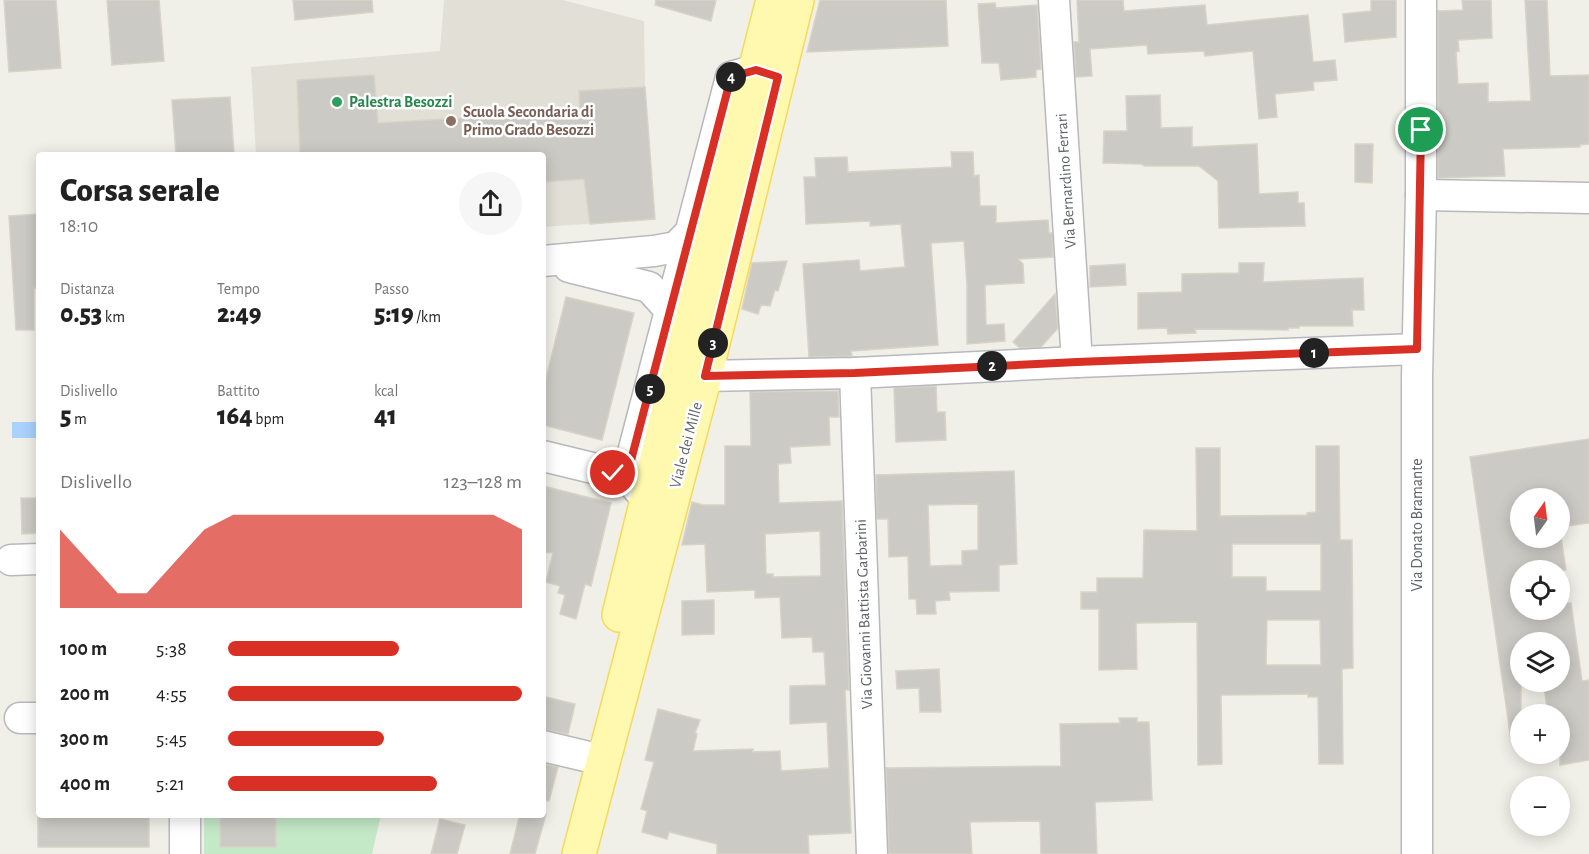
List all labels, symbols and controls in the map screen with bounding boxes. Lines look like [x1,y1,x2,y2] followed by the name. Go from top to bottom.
[716,62,746,92] pin: 4
[727,69,735,85] text: 4
[349,94,452,110] place label: Palestra Besozzi
[330,95,344,109] marker: Palestra Besozzi
[463,104,594,138] place label: Scuola Secondaria di Primo Grado Besozzi
[1395,104,1446,155] pin
[1053,113,1079,249] street label: Via Bernardino Ferrari
[1404,113,1437,146] icon: arrive
[444,114,458,128] marker: Scuola Secondaria di Primo Grado Besozzi
[459,172,522,235] button: share
[60,175,220,208] text: Corsa serale
[60,216,98,236] text: 18:10
[60,281,115,297] text: Distanza
[217,281,260,297] text: Tempo
[374,281,409,297] text: Passo
[60,301,102,327] text: 0.53
[217,301,261,327] text: 2:49
[374,301,414,327] text: 5:19
[102,309,125,325] text: km
[414,309,441,325] text: /km
[698,328,728,358] pin: 3
[710,335,716,351] text: 3
[1299,338,1329,368] pin: 1
[1311,345,1317,361] text: 1
[977,351,1007,381] pin: 2
[988,358,996,374] text: 2
[635,374,665,404] pin: 5
[647,381,653,397] text: 5
[60,383,118,399] text: Dislivello
[217,383,260,399] text: Battito
[374,383,398,399] text: kcal
[667,400,705,490] street label: Viale dei Mille
[60,403,71,429] text: 5
[217,403,253,429] text: 164
[374,403,397,429] text: 41
[71,411,87,427] text: m
[253,411,284,427] text: bpm
[587,447,638,498] pin
[596,456,629,489] icon: check
[1409,458,1425,592] street label: Via Donato Bramante
[60,472,132,492] text: Dislivello
[444,472,522,492] text: 123–128 m
[1510,488,1570,548] north arrow
[1510,488,1570,836] map controls
[853,519,875,709] street label: Via Giovanni Battista Garbarini
[1510,560,1570,620] button: locate
[1510,632,1570,692] button: layers
[60,639,107,659] text: 100 m
[156,639,187,659] text: 5:38
[60,684,109,704] text: 200 m
[156,684,187,704] text: 4:55
[1510,704,1570,764] button: +
[60,729,109,749] text: 300 m
[156,729,187,749] text: 5:45
[60,774,110,794] text: 400 m
[156,774,185,794] text: 5:21
[1510,776,1570,836] button: −

